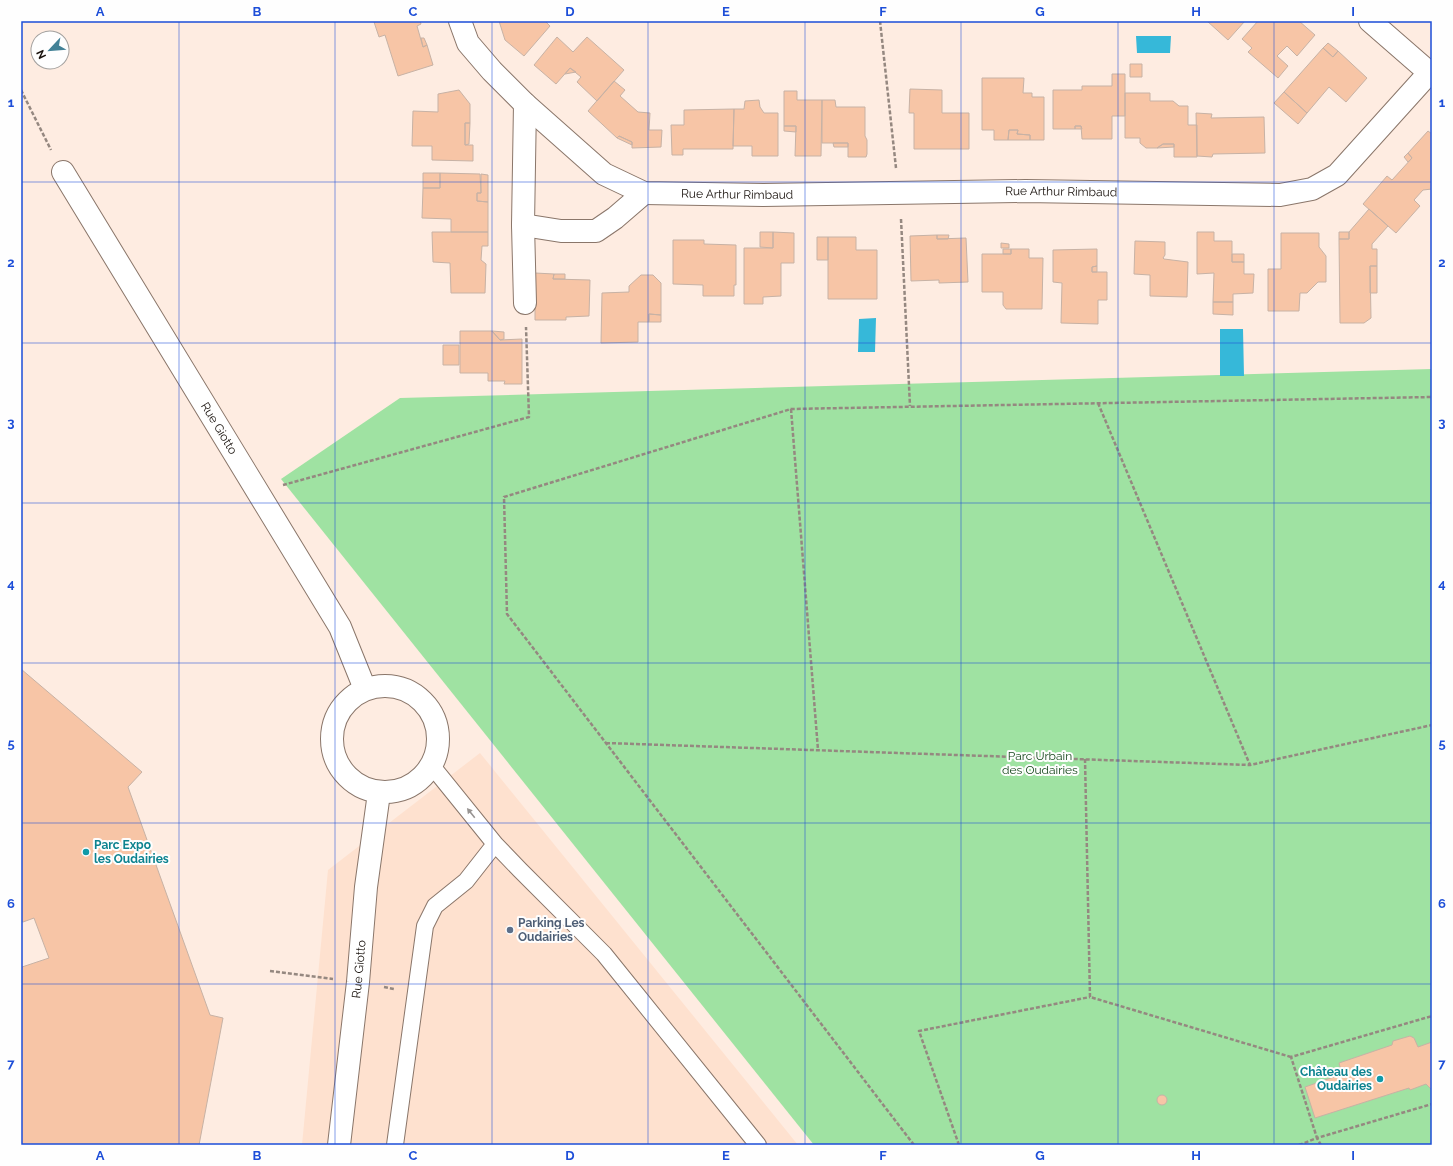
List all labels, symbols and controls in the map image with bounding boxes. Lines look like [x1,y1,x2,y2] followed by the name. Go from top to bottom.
[96,4,105,19] text: A
[253,4,262,19] text: B
[409,4,418,19] text: C
[565,4,575,19] text: D
[722,4,730,19] text: E
[879,4,887,19] text: F
[1035,4,1045,19] text: G
[1191,4,1201,19] text: H
[1351,4,1355,19] text: I
[30,30,70,70] north arrow
[34,48,49,61] text: N
[8,95,15,110] text: 1
[1439,95,1446,110] text: 1
[1005,184,1117,199] street label: Rue Arthur Rimbaud
[681,187,793,202] street label: Rue Arthur Rimbaud
[7,255,15,270] text: 2
[1438,255,1446,270] text: 2
[198,400,240,457] street label: Rue Giotto
[7,415,15,430] text: 3
[1438,415,1446,430] text: 3
[7,576,15,591] text: 4
[1438,576,1446,591] text: 4
[7,736,15,751] text: 5
[1438,736,1446,751] text: 5
[1002,749,1078,777] park label: Parc Urbain des Oudairies
[466,808,475,819] one-way arrow
[94,838,169,866] place label: Parc Expo les Oudairies
[81,847,91,857] marker: Parc Expo les Oudairies
[7,896,15,911] text: 6
[1438,896,1446,911] text: 6
[518,916,585,944] place label: Parking Les Oudairies
[505,925,515,935] marker: Parking Les Oudairies
[349,939,369,999] street label: Rue Giotto
[7,1056,15,1071] text: 7
[1438,1056,1446,1071] text: 7
[1300,1065,1372,1093] place label: Château des Oudairies
[1375,1074,1385,1084] marker: Château des Oudairies
[96,1148,105,1163] text: A
[253,1148,262,1163] text: B
[409,1148,418,1163] text: C
[565,1148,575,1163] text: D
[722,1148,730,1163] text: E
[879,1148,887,1163] text: F
[1035,1148,1045,1163] text: G
[1191,1148,1201,1163] text: H
[1351,1148,1355,1163] text: I

